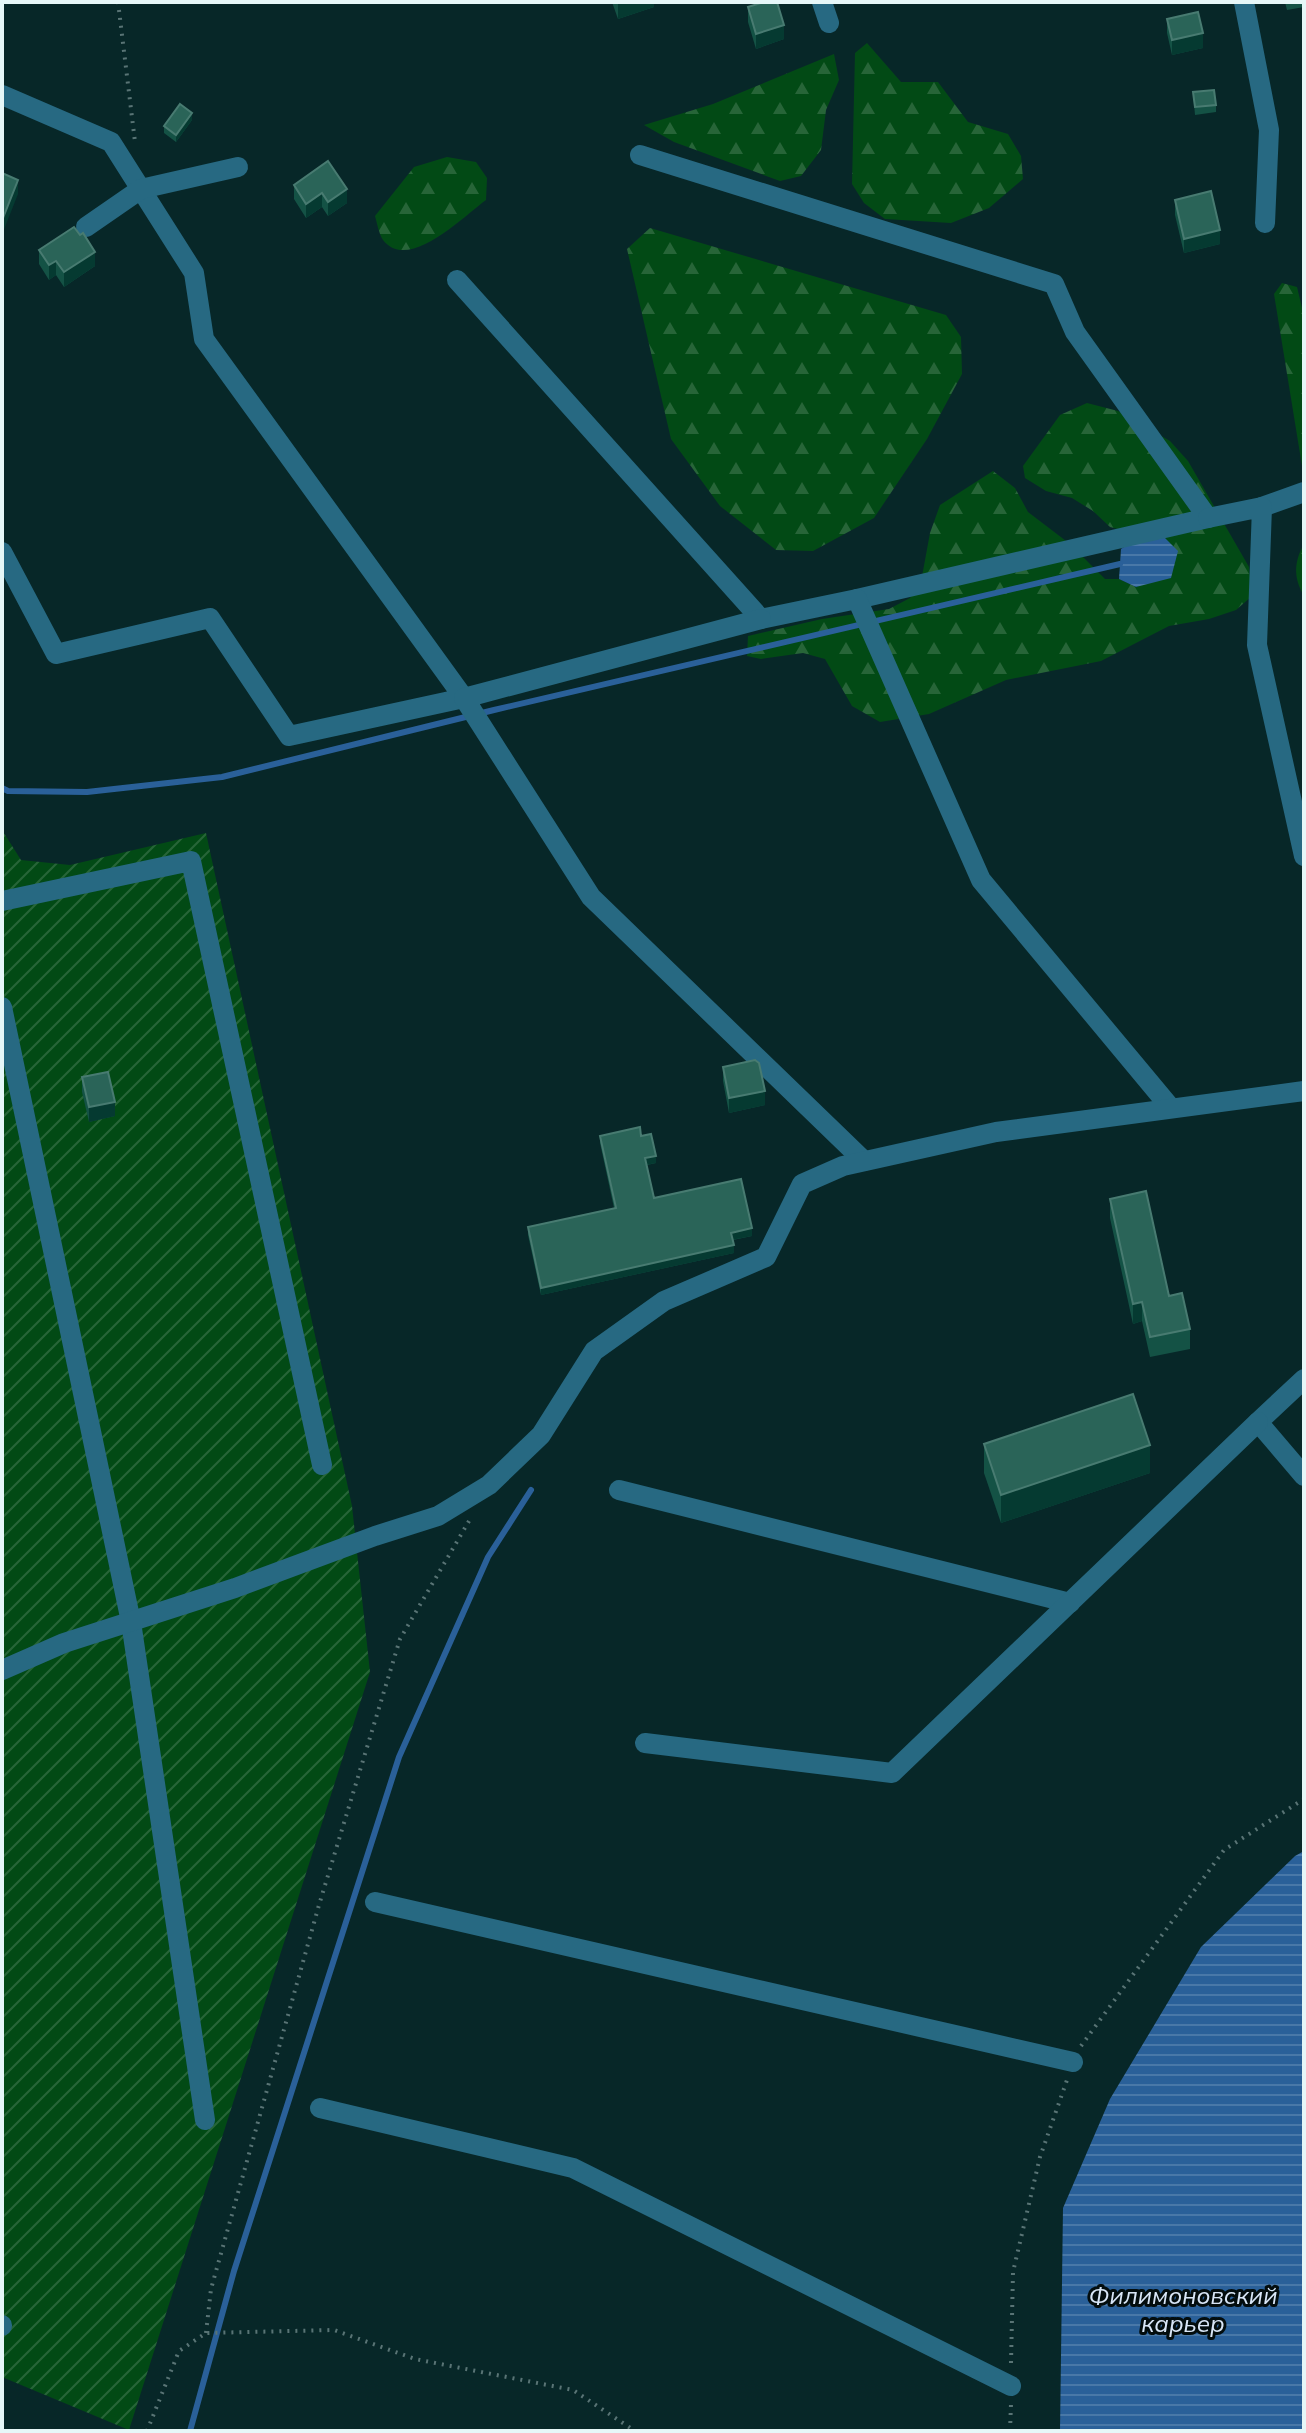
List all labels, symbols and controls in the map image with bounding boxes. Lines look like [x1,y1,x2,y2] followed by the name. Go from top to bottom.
[1089,2280,1277,2338] water label: Филимоновский карьер

